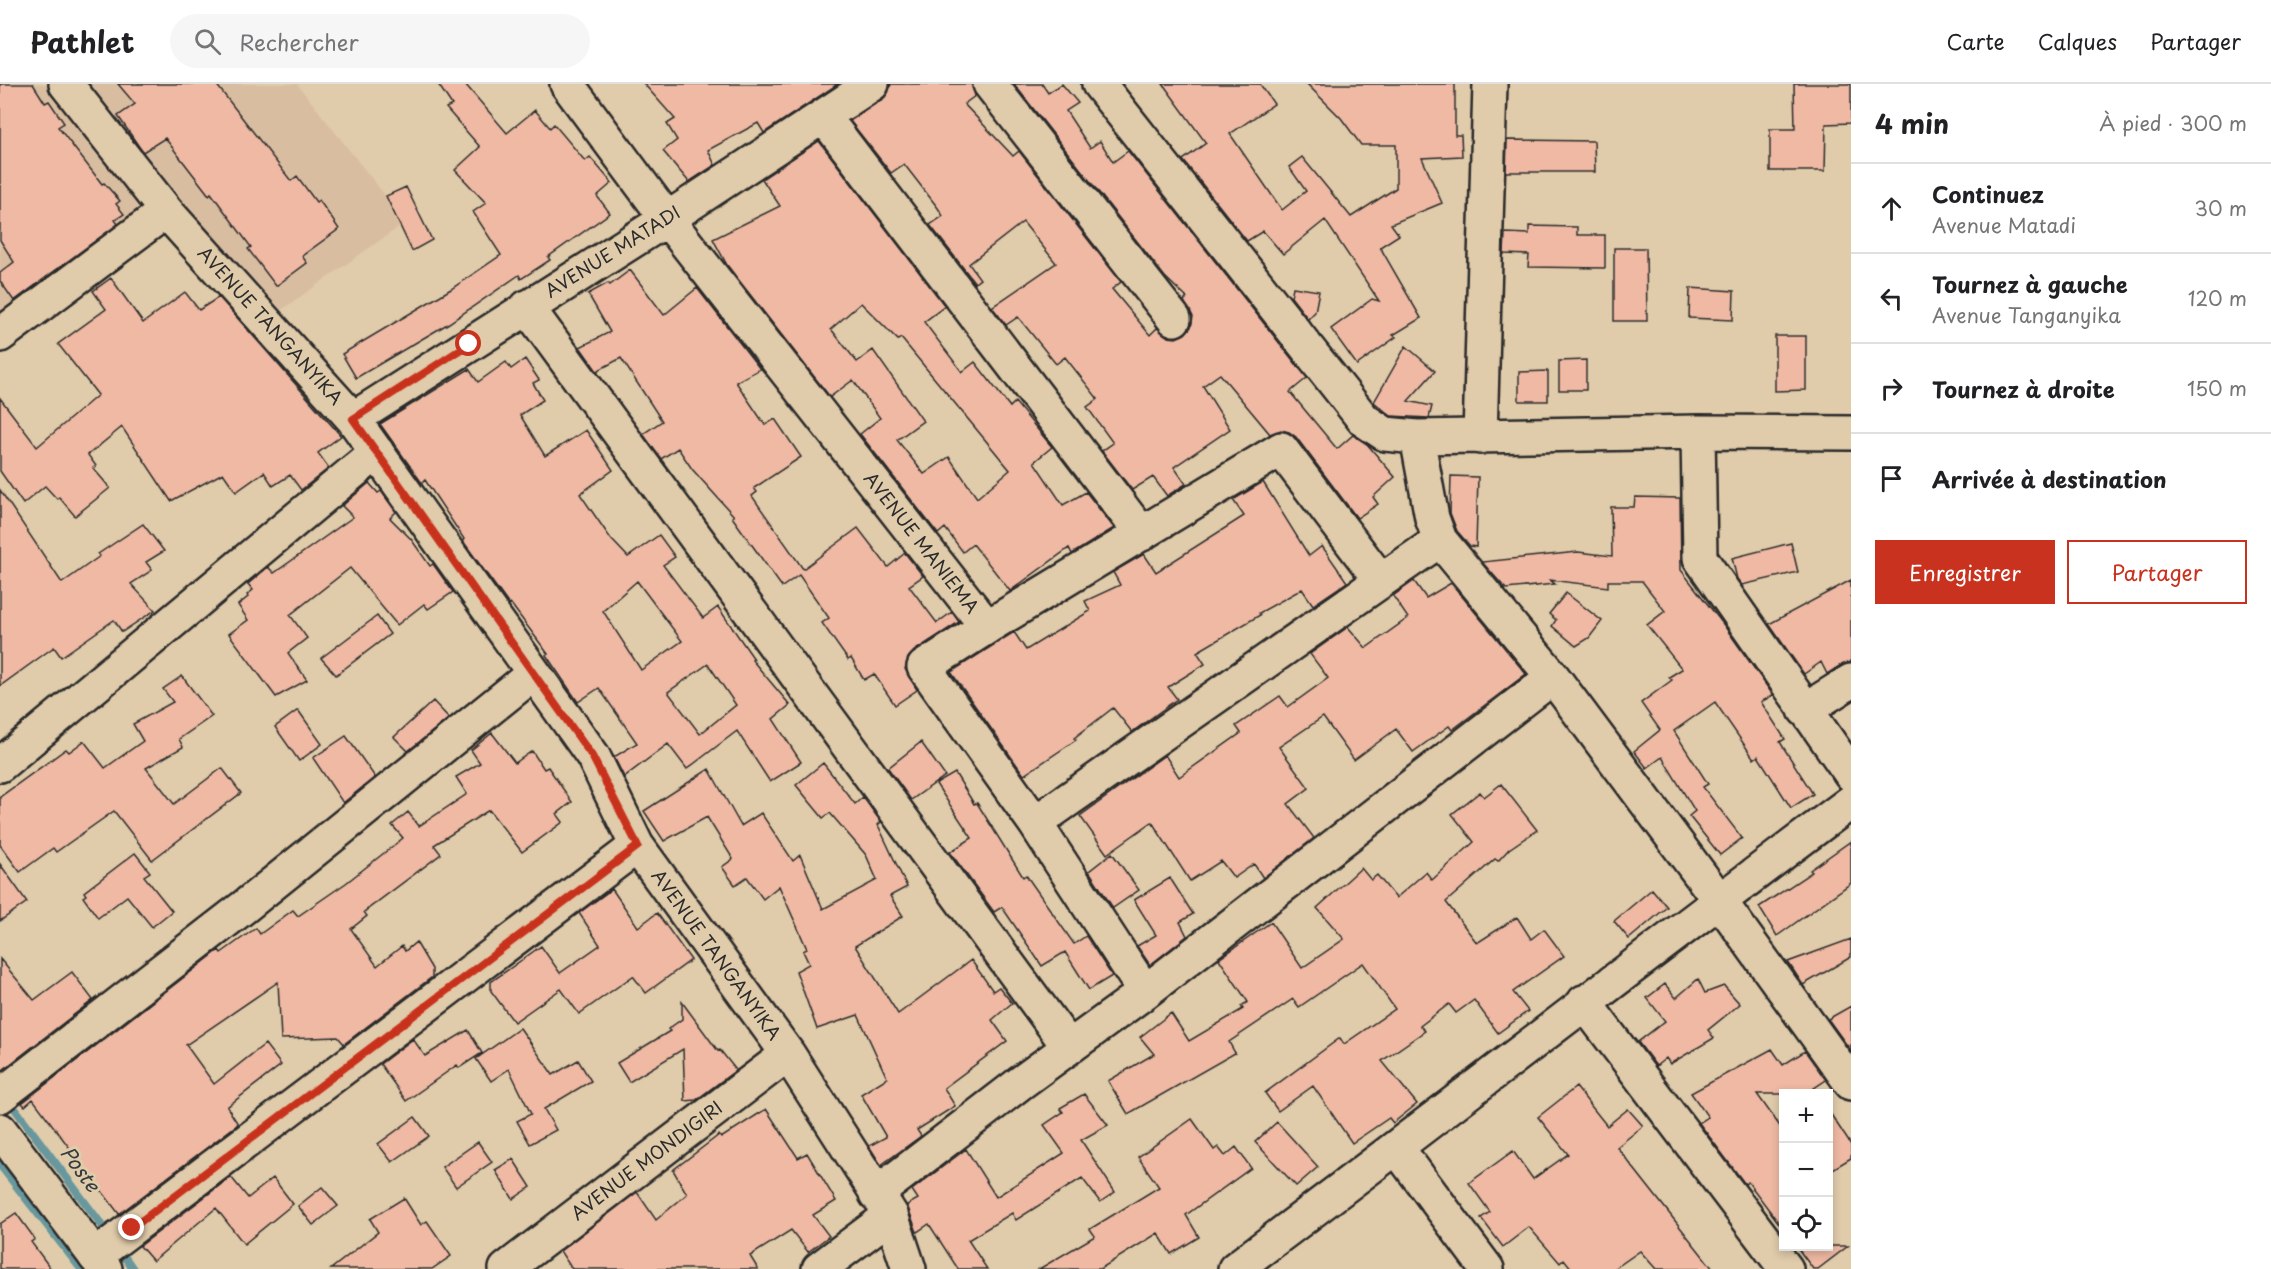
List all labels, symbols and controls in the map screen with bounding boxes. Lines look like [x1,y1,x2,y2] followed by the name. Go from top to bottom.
[170,14,590,68] search box
[30,20,134,63] text: Pathlet
[191,25,224,58] icon: search
[239,25,359,58] text: Rechercher
[1947,25,2005,57] text: Carte
[2038,25,2117,57] text: Calques
[2150,25,2241,57] text: Partager
[1875,104,1949,143] text: 4 min
[2099,108,2247,138] text: À pied · 300 m
[1932,177,2044,210] text: Continuez
[1875,192,1908,225] icon: ahead
[2194,193,2247,223] text: 30 m
[539,198,685,303] street label: AVENUE MATADI
[1932,210,2076,240] text: Avenue Matadi
[192,240,350,410] street label: AVENUE TANGANYIKA
[1932,267,2128,300] text: Tournez à gauche
[1875,282,1908,315] icon: left
[2188,283,2247,313] text: 120 m
[1932,300,2121,330] text: Avenue Tanganyika
[455,330,481,356] route start
[1875,372,1908,405] icon: right
[1932,372,2115,405] text: Tournez à droite
[2187,373,2247,403] text: 150 m
[1875,462,1908,495] icon: arrive
[1932,462,2166,495] text: Arrivée à destination
[858,466,986,619] street label: AVENUE MANIEMA
[1875,540,2055,604] button: Enregistrer
[2067,540,2247,604] button: Partager
[646,863,789,1045] street label: AVENUE TANGANYIKA
[1779,1089,1833,1251] map controls
[1779,1089,1833,1143] button: +
[565,1094,727,1226] street label: AVENUE MONDIGIRI
[54,1139,109,1199] water label: Poste
[1779,1143,1833,1197] button: −
[1779,1197,1833,1251] button: locate
[118,1214,144,1240] route end

